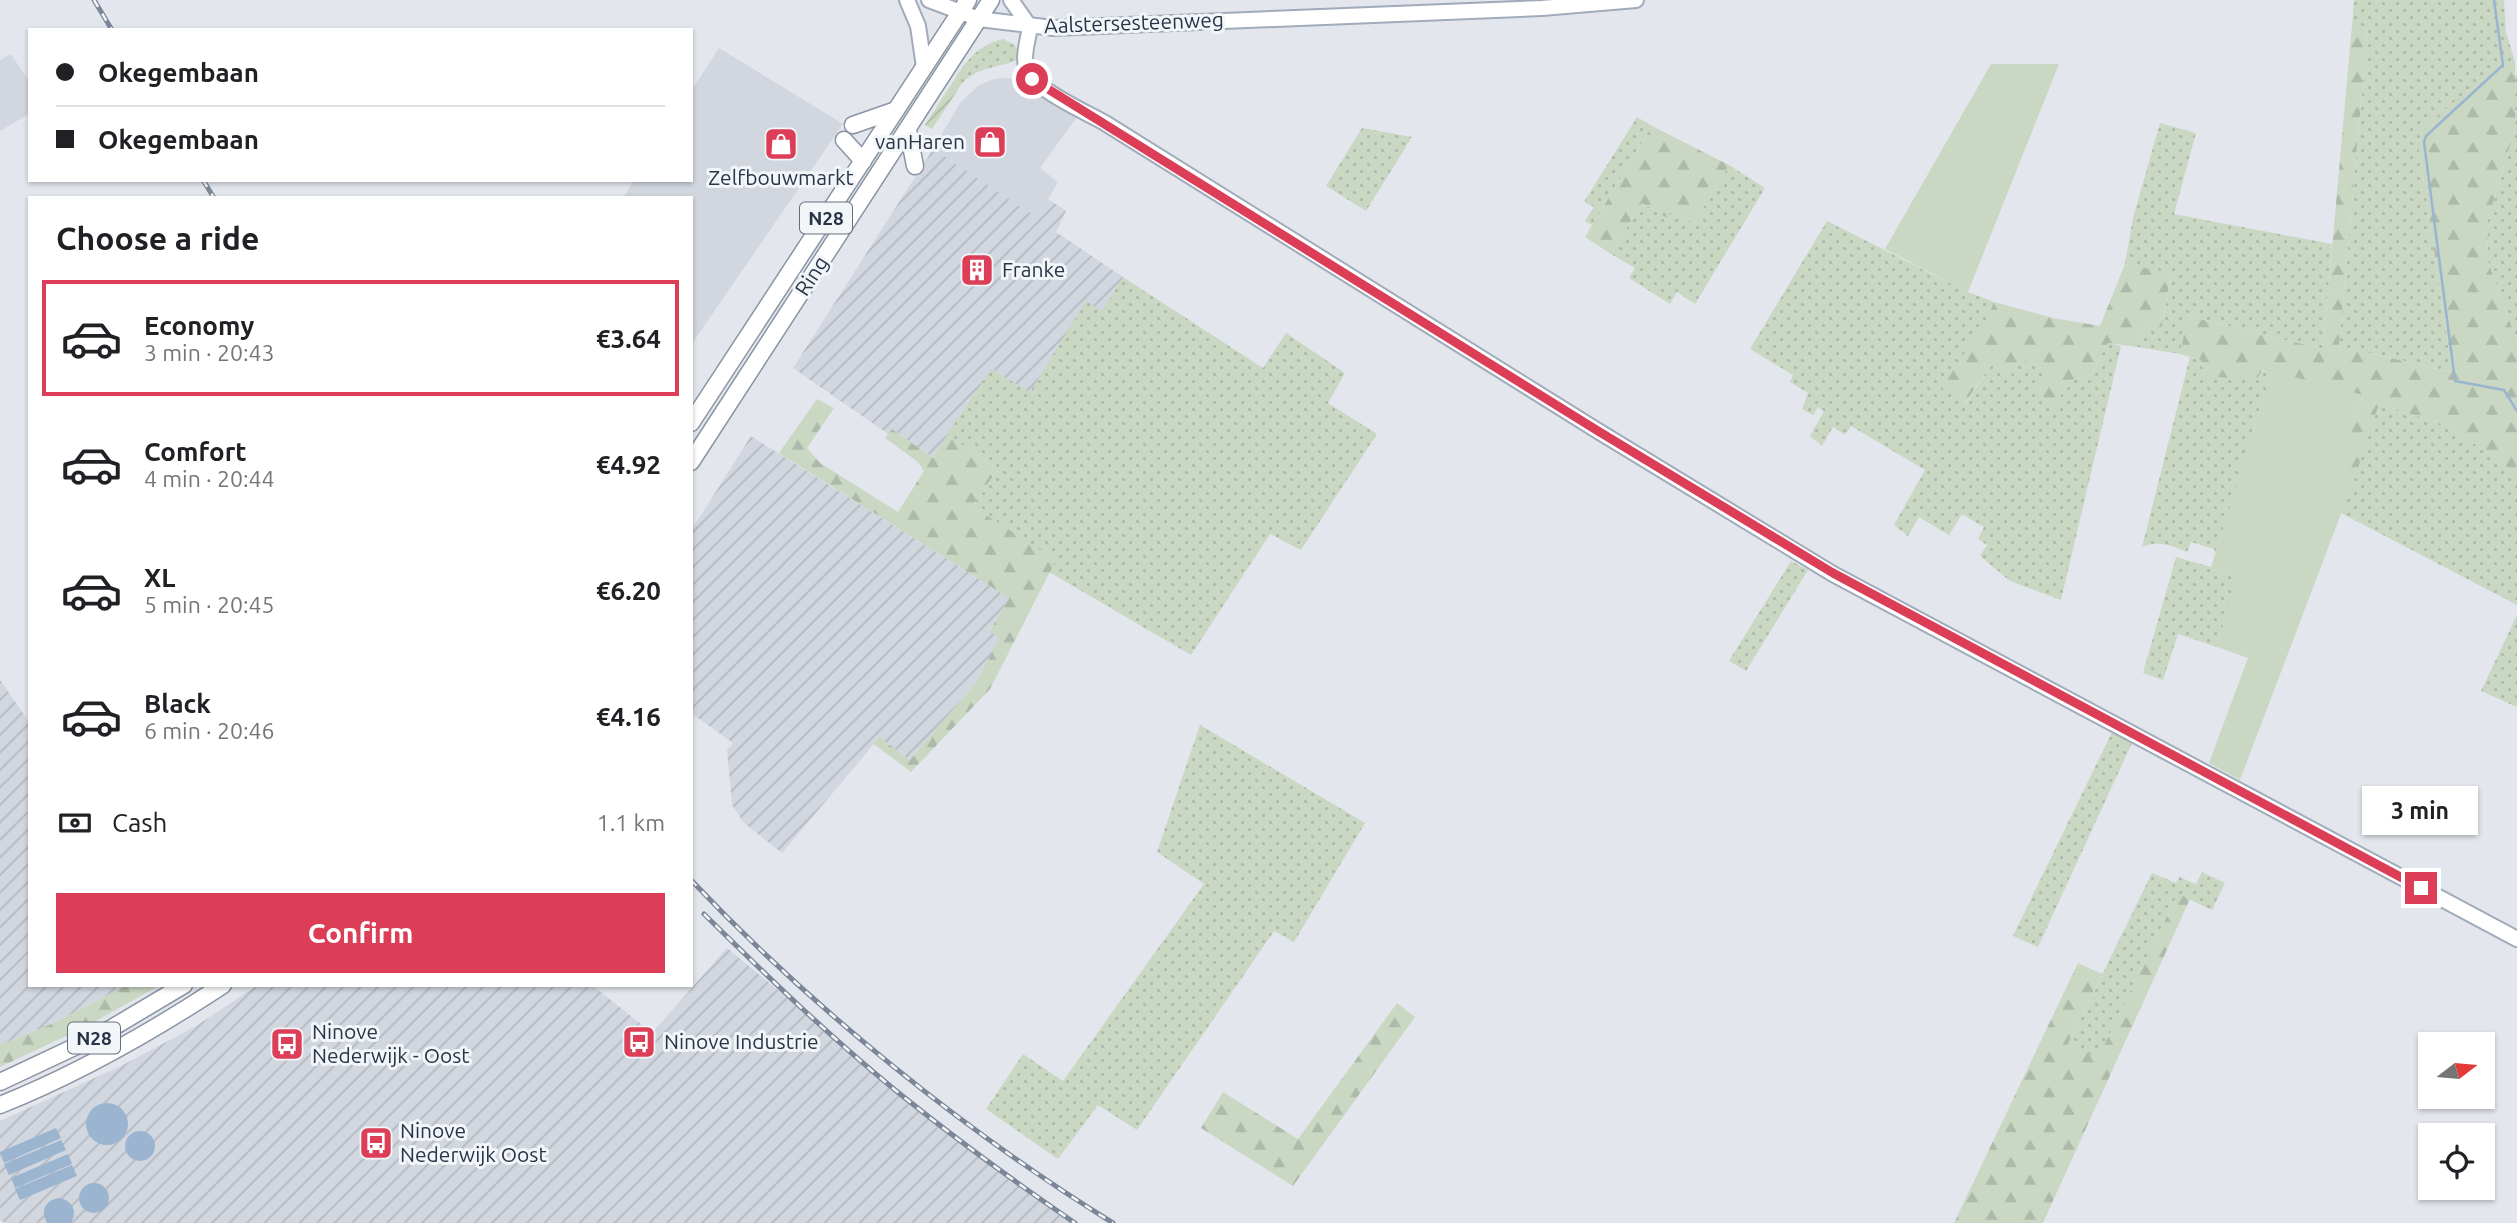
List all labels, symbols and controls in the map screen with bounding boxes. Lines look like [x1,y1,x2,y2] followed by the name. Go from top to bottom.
[1044,7,1224,37] street label: Aalstersesteenweg
[98,58,259,87] text: Okegembaan
[1016,63,1048,95] route start
[971,123,1009,161] shop icon: vanHaren
[98,125,259,154] text: Okegembaan
[762,125,800,163] shop icon: Zelfbouwmarkt
[875,129,965,153] place label: vanHaren
[708,165,854,189] place label: Zelfbouwmarkt
[800,202,852,233] road number: N28
[56,220,259,256] text: Choose a ride
[790,251,833,300] street label: Ring
[958,251,996,289] building icon: Franke
[1002,257,1065,281] place label: Franke
[60,307,123,370] icon: car
[144,311,254,340] text: Economy
[596,324,661,353] text: €3.64
[144,340,275,365] text: 3 min · 20:43
[60,433,123,496] icon: car
[144,437,247,466] text: Comfort
[596,450,661,479] text: €4.92
[144,466,275,491] text: 4 min · 20:44
[60,559,123,622] icon: car
[144,563,175,592] text: XL
[596,576,661,605] text: €6.20
[144,592,275,617] text: 5 min · 20:45
[60,685,123,748] icon: car
[144,689,211,718] text: Black
[596,702,661,731] text: €4.16
[144,718,275,743] text: 6 min · 20:46
[2363,786,2479,836] callout: 3 min
[2391,798,2449,823] text: 3 min
[56,804,94,842] icon: cash
[112,808,167,837] text: Cash
[597,810,665,835] text: 1.1 km
[2405,872,2437,904] route end
[56,893,665,973] button: Confirm
[312,1019,470,1067] place label: Ninove Nederwijk - Oost
[68,1022,120,1054] road number: N28
[620,1023,658,1061] bus stop icon: Ninove Industrie
[268,1025,306,1063] bus stop icon: Ninove Nederwijk - Oost
[664,1029,819,1053] place label: Ninove Industrie
[2418,1032,2496,1110] north arrow
[2418,1032,2495,1200] map controls
[400,1118,547,1166] place label: Ninove Nederwijk Oost
[2418,1123,2495,1200] button: locate
[357,1124,395,1162] bus stop icon: Ninove Nederwijk Oost

